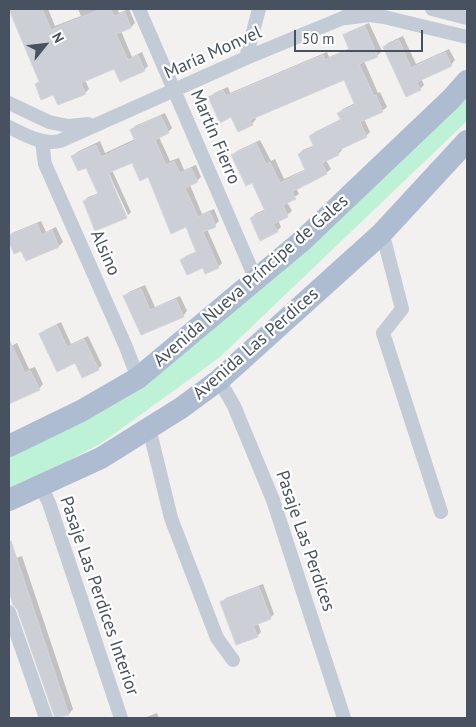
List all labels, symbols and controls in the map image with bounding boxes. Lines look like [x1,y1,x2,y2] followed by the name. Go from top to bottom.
[20,20,70,70] north arrow
[296,20,425,52] scale bar
[161,22,265,84] street label: María Monvel
[48,29,68,46] text: N
[302,29,335,48] text: 50 m
[185,86,245,188] street label: Martín Fierro
[149,191,353,371] street label: Avenida Nueva Príncipe de Gales
[85,227,125,279] street label: Alsino
[189,284,323,404] street label: Avenida Las Perdices
[271,468,339,614] street label: Pasaje Las Perdices
[55,494,143,698] street label: Pasaje Las Perdices Interior

